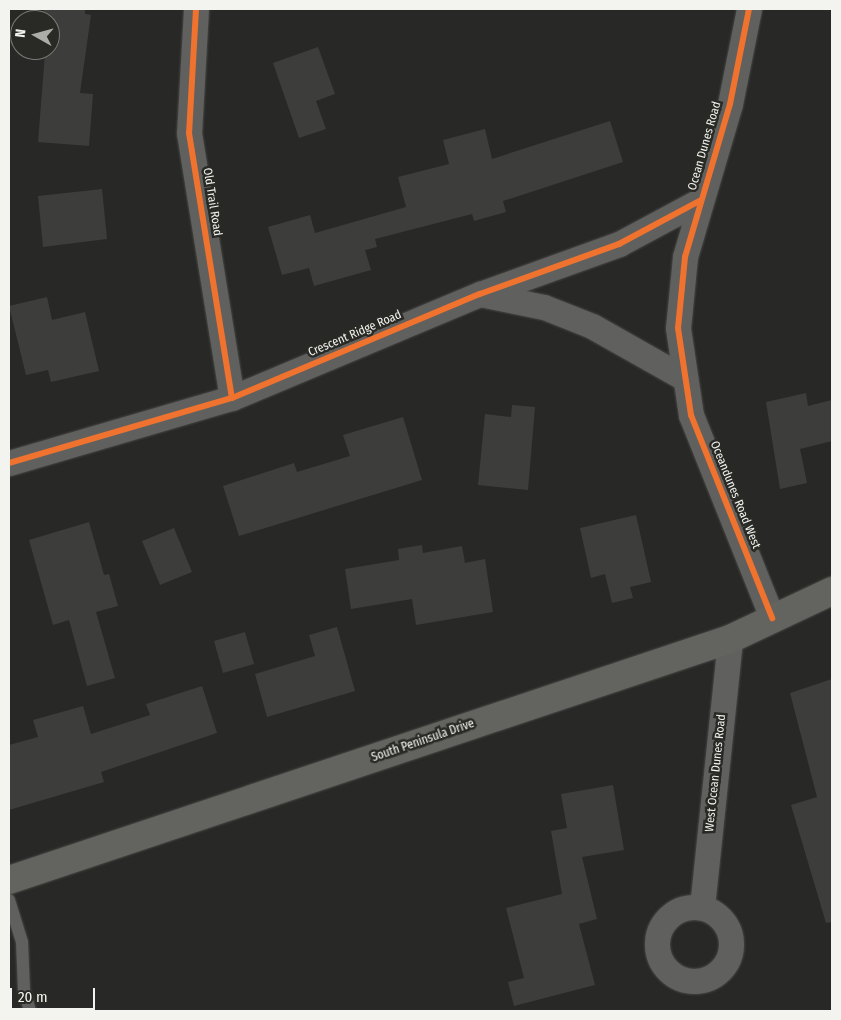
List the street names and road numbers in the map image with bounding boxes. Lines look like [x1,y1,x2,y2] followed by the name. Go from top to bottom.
[685,100,725,192] street label: Ocean Dunes Road
[200,167,224,237] street label: Old Trail Road
[306,308,404,360] street label: Crescent Ridge Road
[707,439,763,551] street label: Oceandunes Road West
[703,713,729,833] street label: West Ocean Dunes Road
[370,717,476,765] street label: South Peninsula Drive

